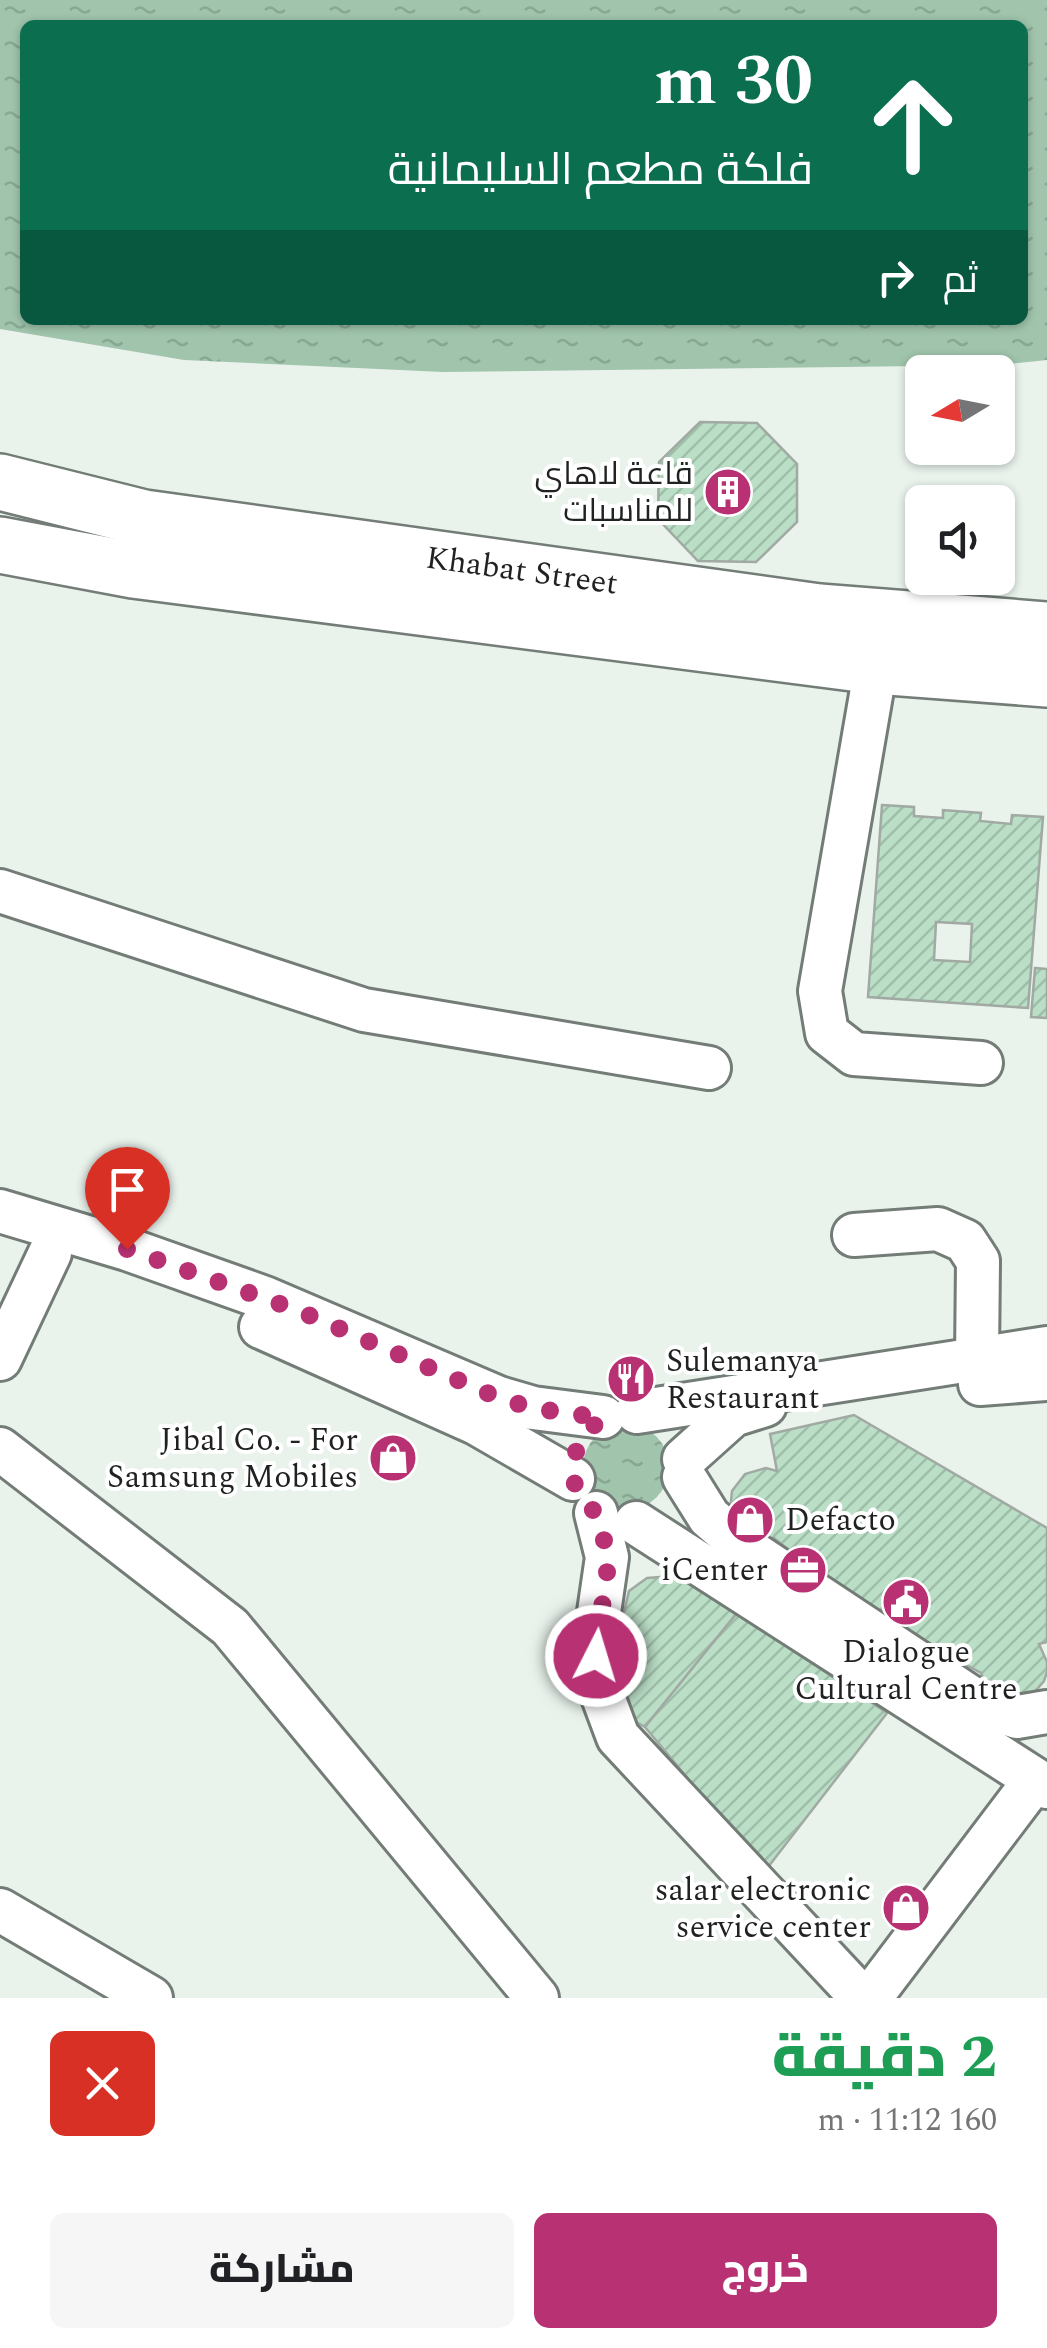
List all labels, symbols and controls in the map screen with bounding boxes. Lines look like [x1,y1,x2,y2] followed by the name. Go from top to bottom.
[654,29,813,135] text: 30 m
[848,60,978,190] icon: ahead
[388,136,813,205] text: فلكة مطعم السليمانية
[868,250,923,305] icon: right
[943,252,978,310] text: ثم
[905,355,1015,465] north arrow
[905,355,1015,595] map controls
[535,450,693,536] place label: قاعة لاهاي للمناسبات
[702,466,754,518] building icon: قاعة لاهاي للمناسبات
[905,485,1015,595] button: sound
[423,533,621,608] street label: Khabat Street
[85,1147,170,1250] pin
[100,1162,155,1217] icon: arrive
[666,1337,820,1423] place label: Sulemanya Restaurant
[605,1353,657,1405] restaurant icon: Sulemanya Restaurant
[107,1416,358,1502] place label: Jibal Co. - For Samsung Mobiles
[367,1432,419,1484] shop icon: Jibal Co. - For Samsung Mobiles
[724,1494,776,1546] shop icon: Defacto
[785,1496,896,1545] place label: Defacto
[777,1544,829,1596] office icon: iCenter
[661,1546,768,1595] place label: iCenter
[880,1576,932,1628] public building icon: Dialogue Cultural Centre
[544,1604,648,1708] position arrow
[795,1628,1017,1714] place label: Dialogue Cultural Centre
[655,1866,871,1952] place label: salar electronic service center
[880,1882,932,1934] shop icon: salar electronic service center
[772,2012,997,2104] text: 2 دقيقة
[50,2031,155,2136] button: close
[817,2096,997,2145] text: 160 m · 11:12
[50,2213,514,2328] button: مشاركة
[534,2213,997,2328] button: خروج

